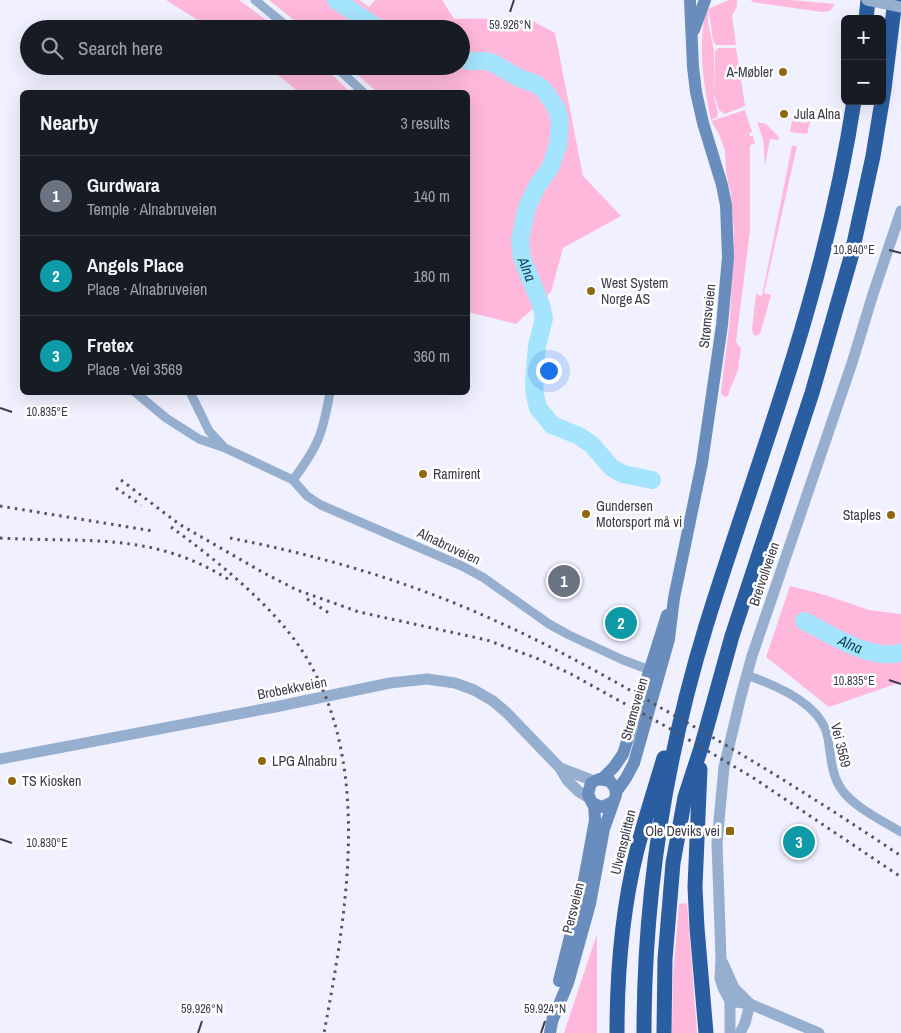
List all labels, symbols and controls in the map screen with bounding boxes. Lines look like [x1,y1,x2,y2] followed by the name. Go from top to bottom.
[841,15,886,105] map controls
[841,15,886,60] button: +
[489,17,531,33] text: 59.926°N
[20,20,470,75] search box
[38,34,66,62] icon: search
[78,35,163,61] text: Search here
[841,60,886,105] button: −
[725,63,773,81] place label: A-Møbler
[777,66,789,78] marker: A-Møbler
[794,105,841,123] place label: Jula Alna
[40,108,98,137] text: Nearby
[778,108,790,120] marker: Jula Alna
[400,112,450,134] text: 3 results
[87,172,160,198] text: Gurdwara
[52,185,60,207] text: 1
[414,185,450,207] text: 140 m
[87,198,217,220] text: Temple · Alnabruveien
[833,242,875,258] text: 10.840°E
[87,252,184,278] text: Angels Place
[512,253,541,285] water label: Alna
[52,265,60,287] text: 2
[414,265,450,287] text: 180 m
[601,274,668,308] place label: West System Norge AS
[87,278,207,300] text: Place · Alnabruveien
[695,283,719,349] street label: Strømsveien
[585,285,597,297] marker: West System Norge AS
[87,332,134,358] text: Fretex
[52,345,60,367] text: 3
[414,345,450,367] text: 360 m
[87,358,183,380] text: Place · Vei 3569
[536,358,562,384] your location
[26,404,68,420] text: 10.835°E
[433,465,480,483] place label: Ramirent
[417,468,429,480] marker: Ramirent
[596,497,682,531] place label: Gundersen Motorsport må vi
[843,506,881,524] place label: Staples
[580,508,592,520] marker: Gundersen Motorsport må vi
[885,509,897,521] marker: Staples
[414,523,483,568] street label: Alnabruveien
[745,540,783,608] street label: Breivollveien
[548,562,580,600] pin: 1
[605,604,637,642] pin: 2
[834,629,866,659] water label: Alna
[256,672,328,704] street label: Brobekkveien
[833,673,875,689] text: 10.835°E
[616,676,652,742] street label: Strømsveien
[827,721,855,769] street label: Vei 3569
[272,752,337,770] place label: LPG Alnabru
[256,755,268,767] marker: LPG Alnabru
[22,772,81,790] place label: TS Kiosken
[6,775,18,787] marker: TS Kiosken
[606,808,640,876] street label: Ulvensplitten
[645,822,720,840] place label: Ole Deviks vei
[783,823,815,861] pin: 3
[724,825,736,837] marker: Ole Deviks vei
[26,835,68,851] text: 10.830°E
[558,881,588,935] street label: Persveien
[181,1001,223,1017] text: 59.926°N
[524,1001,566,1017] text: 59.924°N

